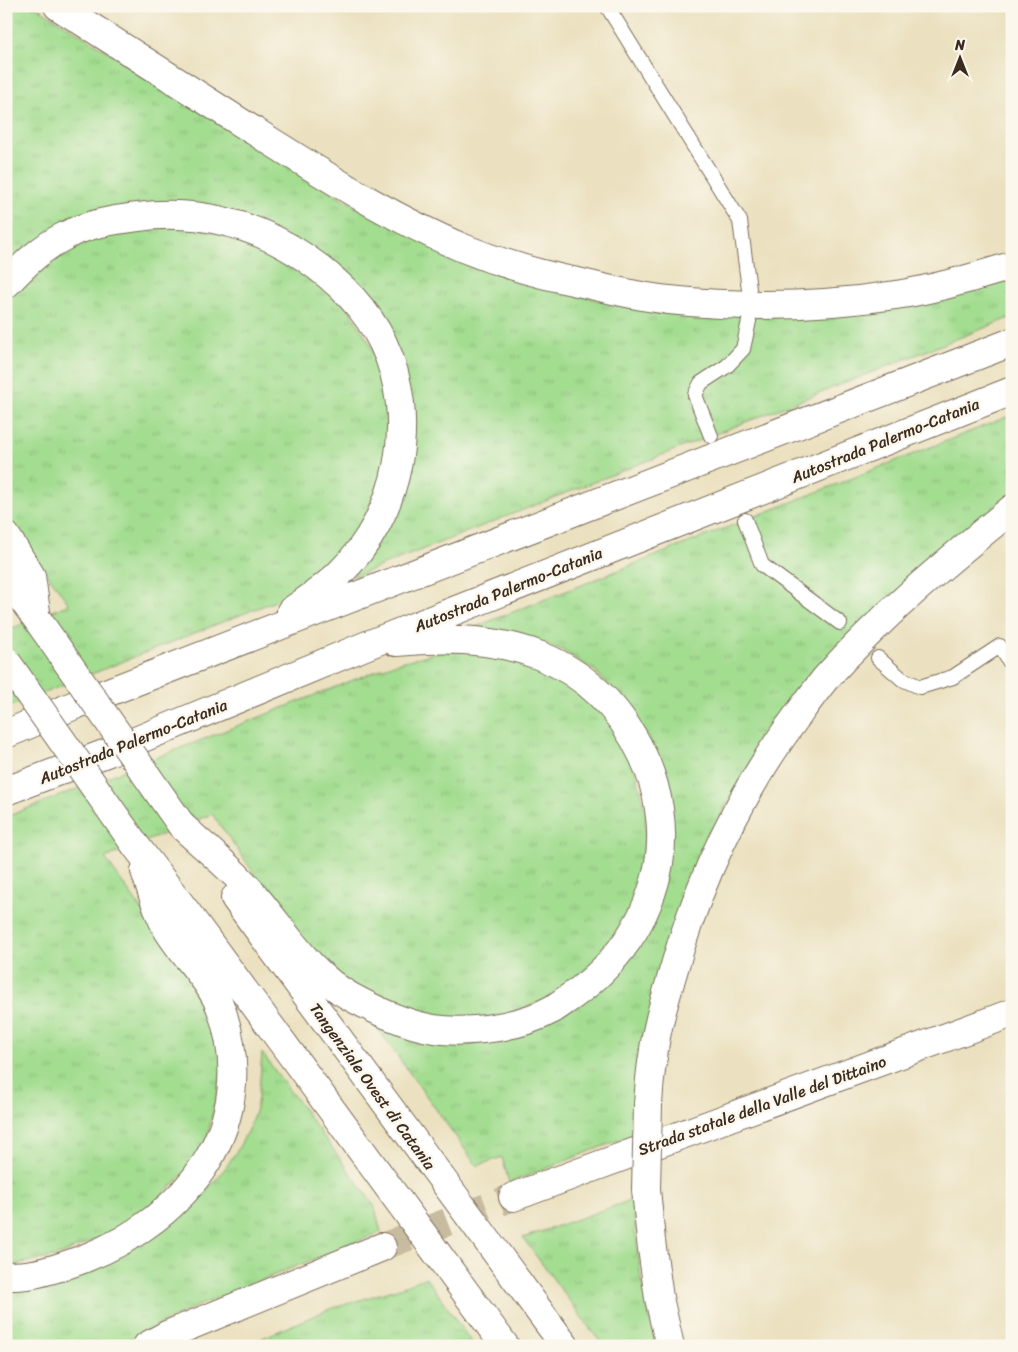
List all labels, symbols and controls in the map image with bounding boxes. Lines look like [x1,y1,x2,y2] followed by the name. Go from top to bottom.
[936,32,986,82] north arrow
[954,33,965,58] text: N
[786,389,985,492] street label: Autostrada Palermo-Catania
[409,538,608,641] street label: Autostrada Palermo-Catania
[34,690,233,793] street label: Autostrada Palermo-Catania
[302,996,444,1177] street label: Tangenziale Ovest di Catania
[634,1047,891,1164] street label: Strada statale della Valle del Dittaino

